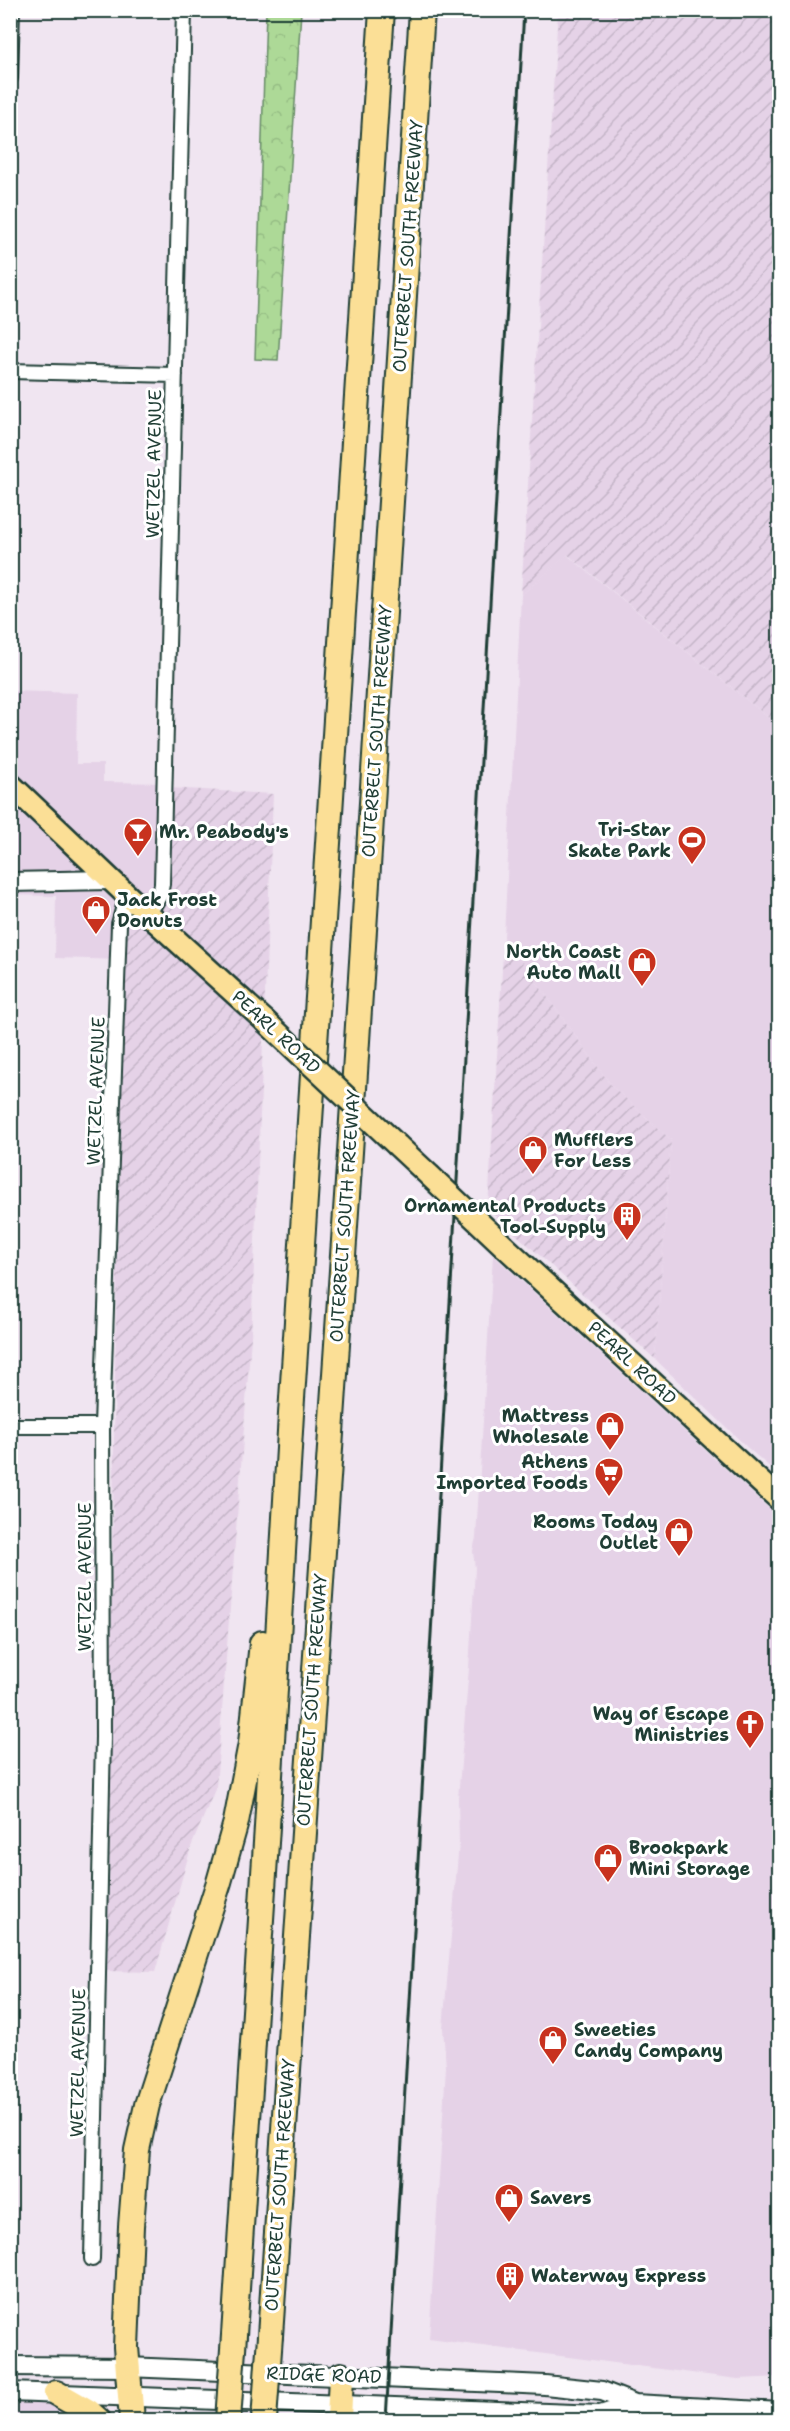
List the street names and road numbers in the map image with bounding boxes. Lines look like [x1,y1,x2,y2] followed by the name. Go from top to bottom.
[387,119,429,373] street label: OUTERBELT SOUTH FREEWAY
[141,389,167,539] street label: WETZEL AVENUE
[356,604,398,858] street label: OUTERBELT SOUTH FREEWAY
[227,985,325,1079] street label: PEARL ROAD
[81,1016,111,1166] street label: WETZEL AVENUE
[324,1089,366,1343] street label: OUTERBELT SOUTH FREEWAY
[583,1316,681,1410] street label: PEARL ROAD
[73,1502,97,1652] street label: WETZEL AVENUE
[291,1573,333,1827] street label: OUTERBELT SOUTH FREEWAY
[65,1988,91,2138] street label: WETZEL AVENUE
[259,2058,301,2312] street label: OUTERBELT SOUTH FREEWAY
[266,2361,382,2389] street label: RIDGE ROAD

